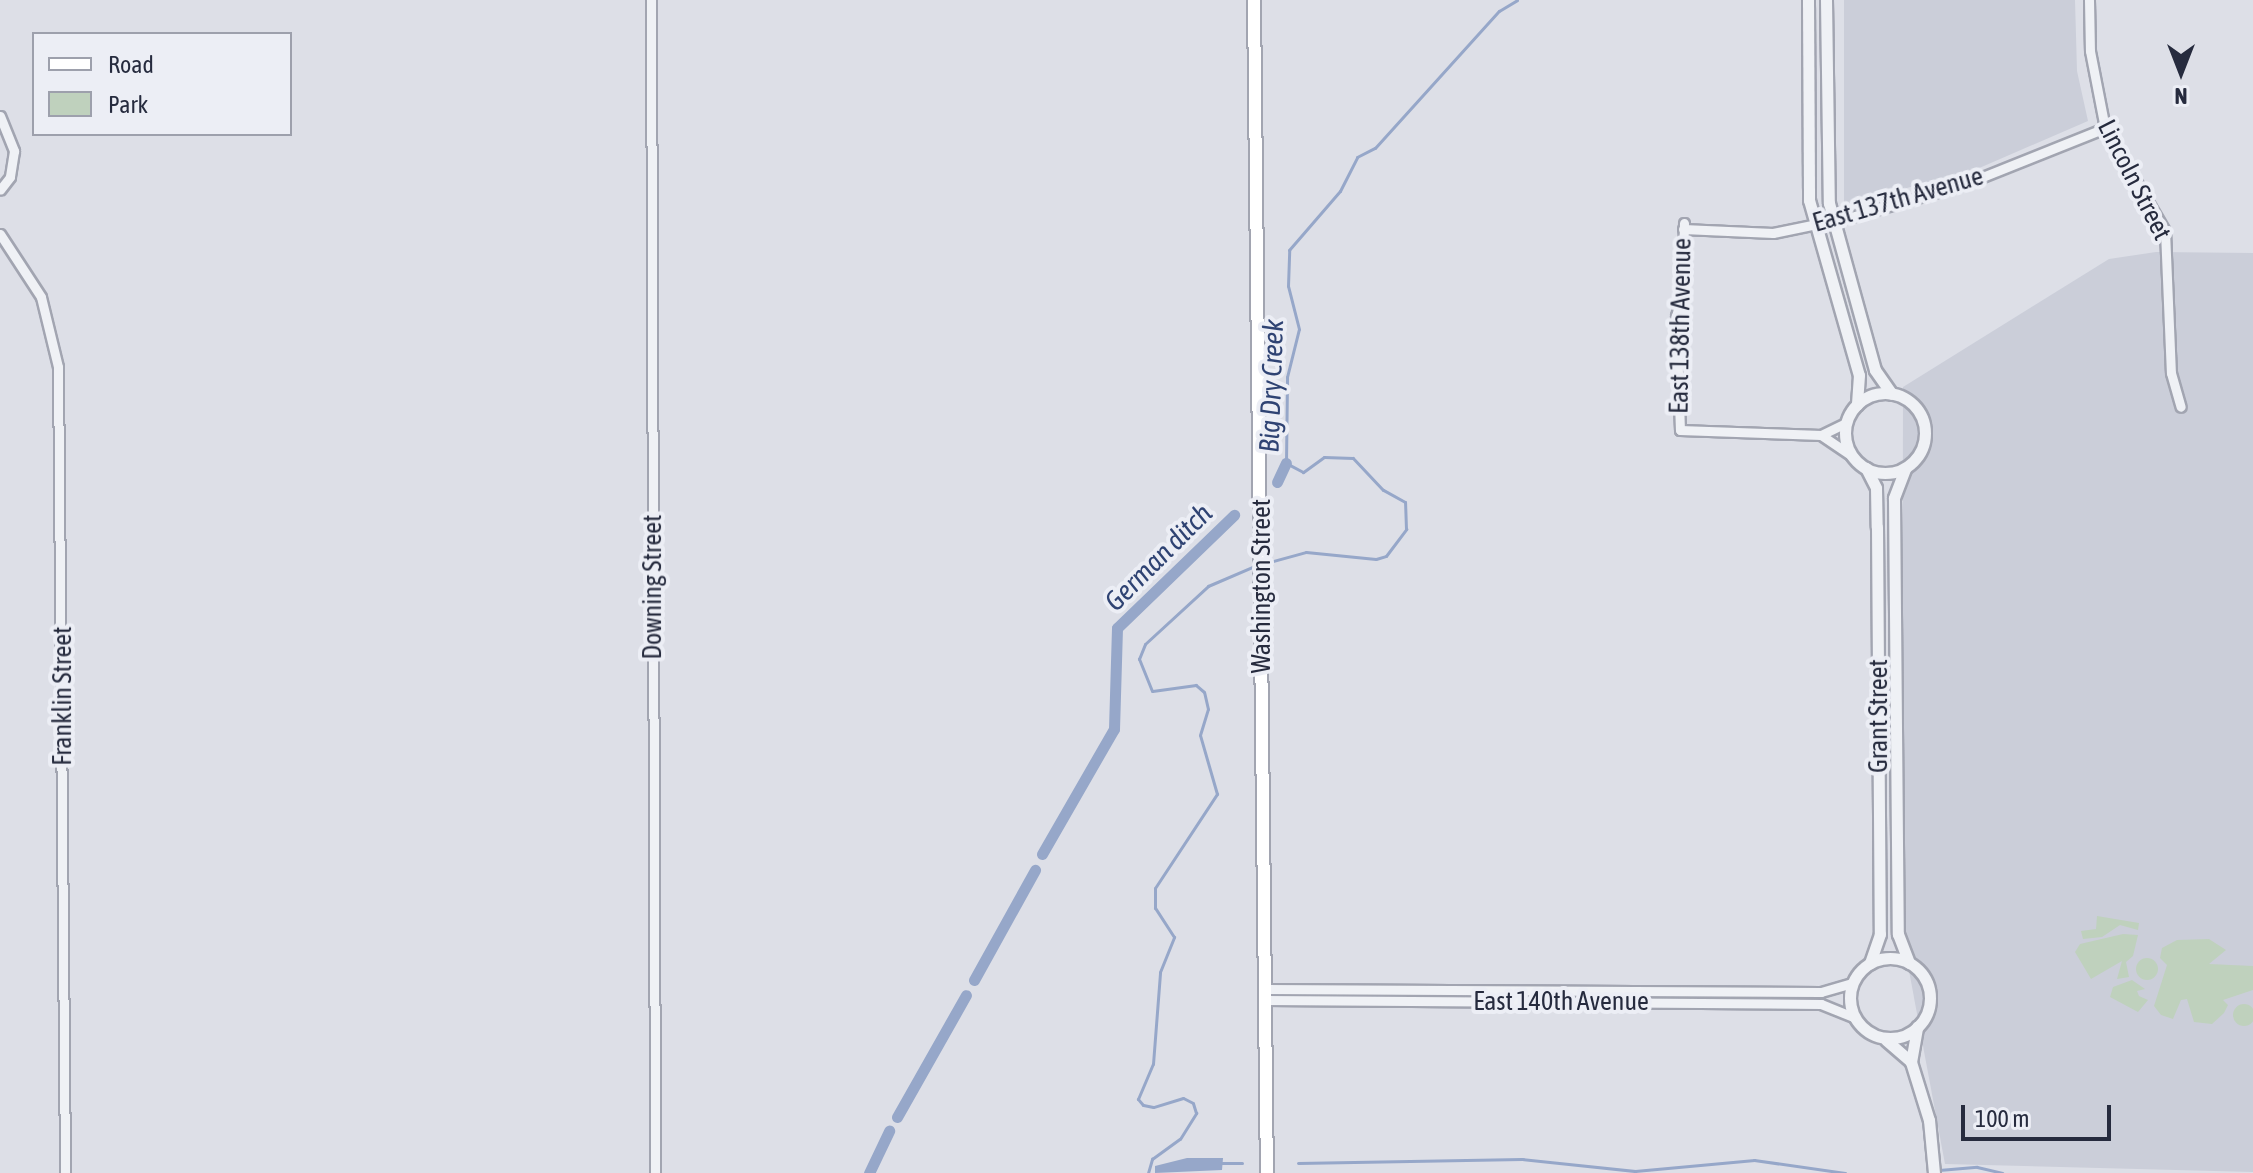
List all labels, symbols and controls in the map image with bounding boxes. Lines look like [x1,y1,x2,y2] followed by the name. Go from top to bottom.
[32,32,292,136] legend
[2141,32,2221,112] north arrow
[108,51,154,78] text: Road
[2175,83,2188,109] text: N
[108,91,148,118] text: Park
[2090,115,2178,245] street label: Lincoln Street
[1809,161,1987,239] street label: East 137th Avenue
[1664,238,1698,414] street label: East 138th Avenue
[1252,319,1290,453] water label: Big Dry Creek
[1097,496,1219,618] water label: German ditch
[1246,499,1278,673] street label: Washington Street
[637,514,669,660] street label: Downing Street
[47,626,79,766] street label: Franklin Street
[1863,659,1895,773] street label: Grant Street
[1473,986,1649,1018] street label: East 140th Avenue
[1965,1089,2115,1139] scale bar
[1975,1105,2029,1132] text: 100 m

